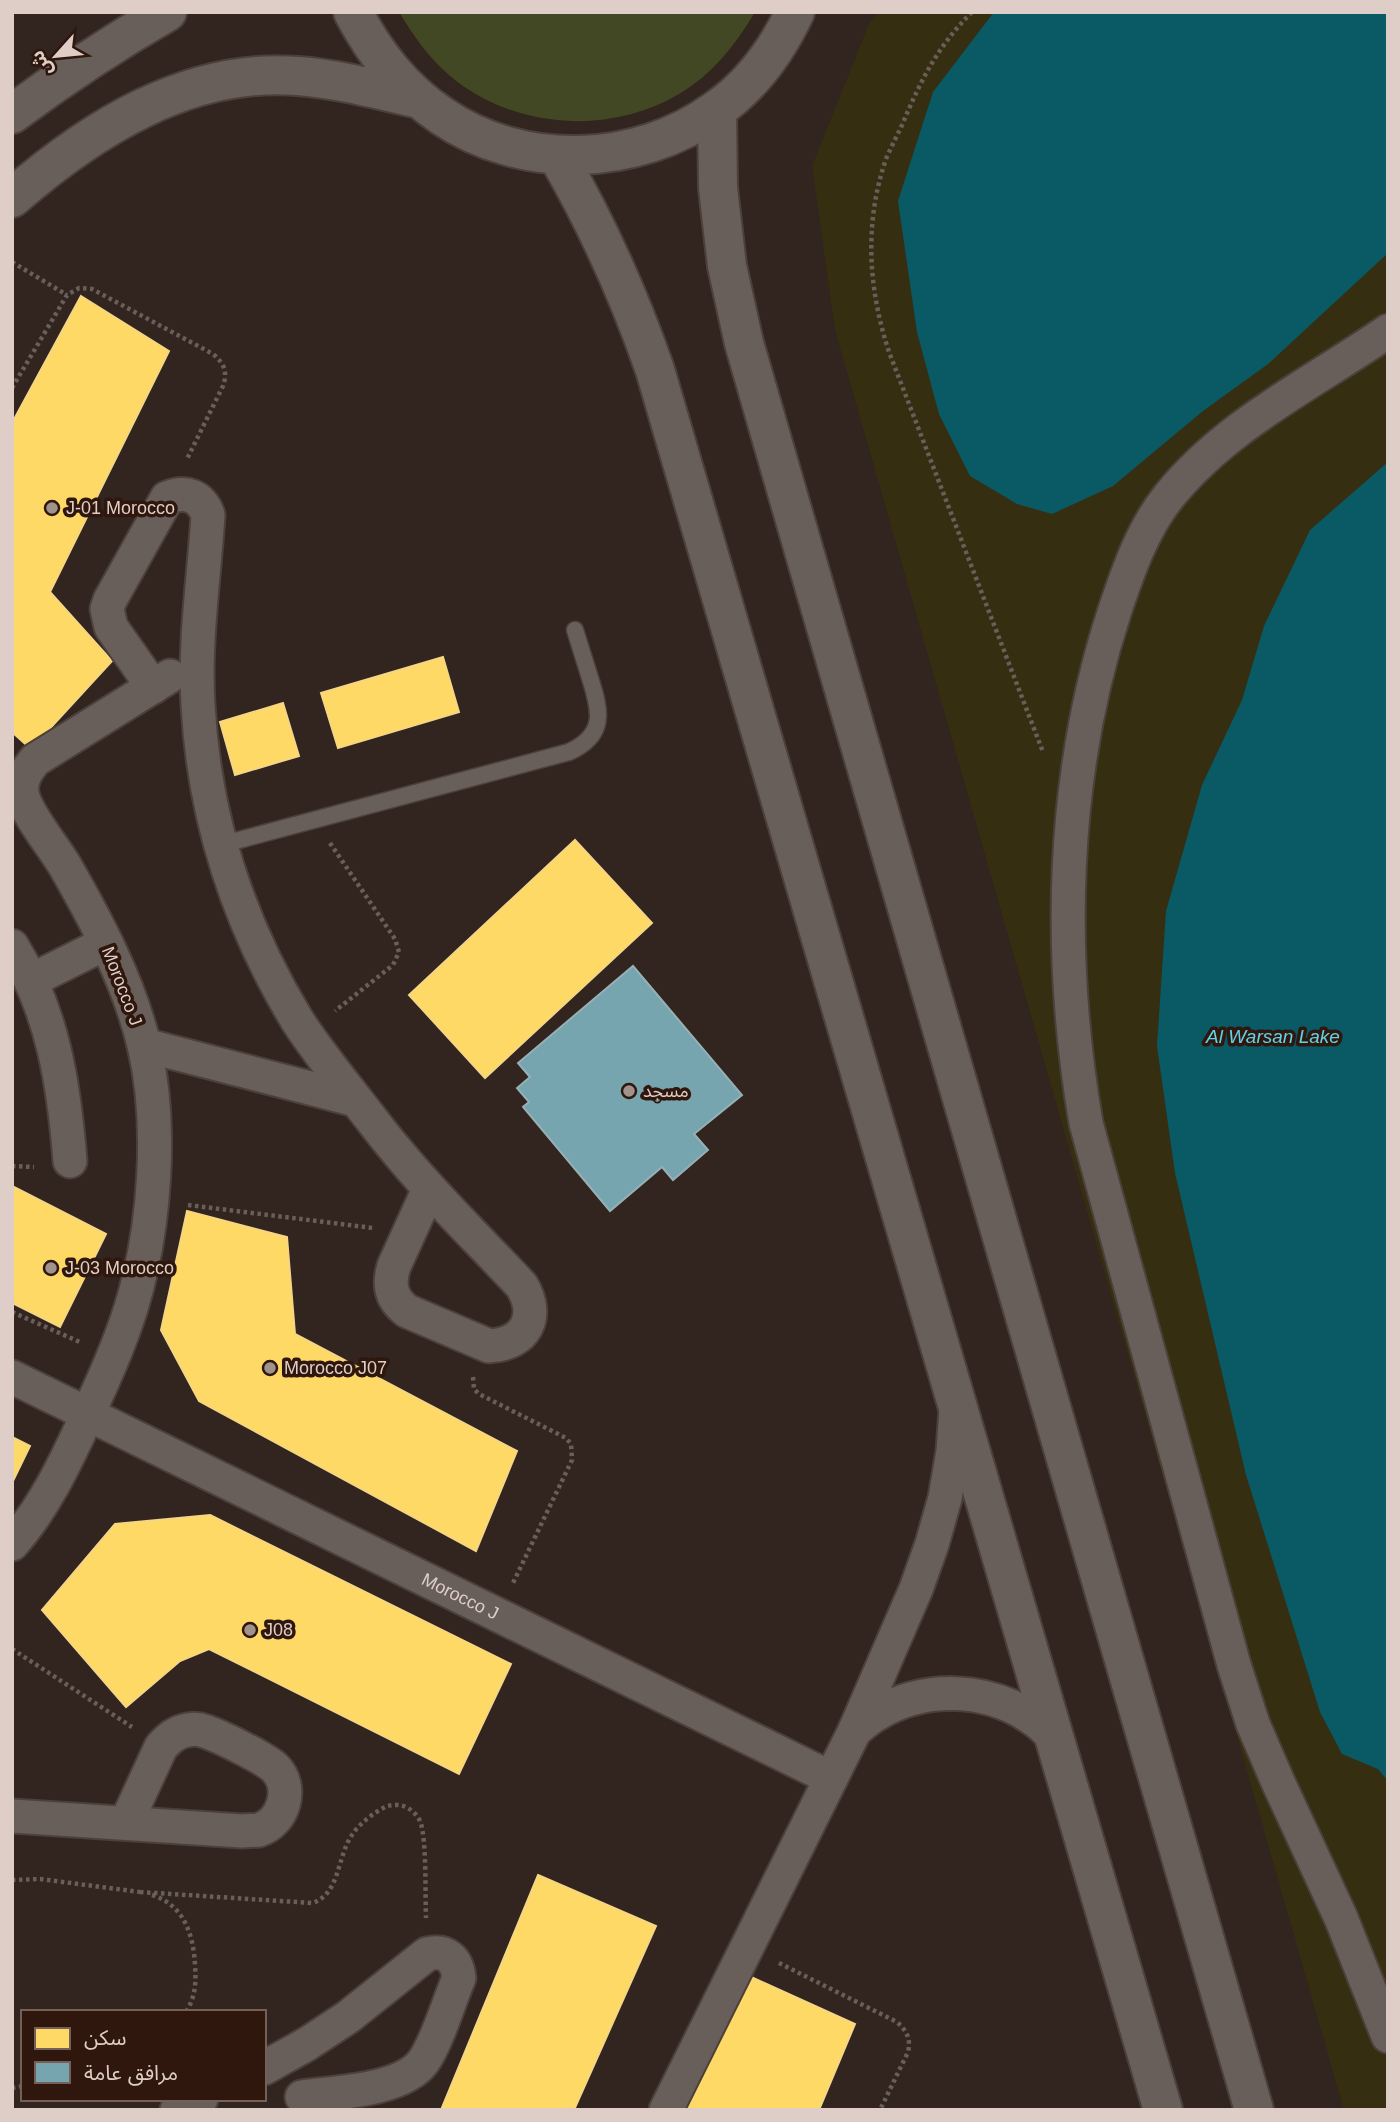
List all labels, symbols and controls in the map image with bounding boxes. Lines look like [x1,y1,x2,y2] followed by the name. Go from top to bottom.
[21,21,91,91] north arrow
[26,47,57,80] text: ش
[66,498,175,518] place label: J-01 Morocco
[44,500,60,516] marker: J-01 Morocco
[98,944,146,1028] street label: Morocco J
[1205,1026,1340,1047] water label: Al Warsan Lake
[643,1081,689,1101] place label: مسجد
[621,1083,637,1099] marker: مسجد
[65,1258,174,1278] place label: J-03 Morocco
[43,1260,59,1276] marker: J-03 Morocco
[284,1358,387,1378] place label: Morocco J07
[262,1360,278,1376] marker: Morocco J07
[418,1569,502,1624] street label: Morocco J
[264,1620,293,1640] place label: J08
[242,1622,258,1638] marker: J08
[21,2010,266,2101] legend
[84,2026,126,2050] text: سكن
[84,2061,178,2086] text: مرافق عامة

